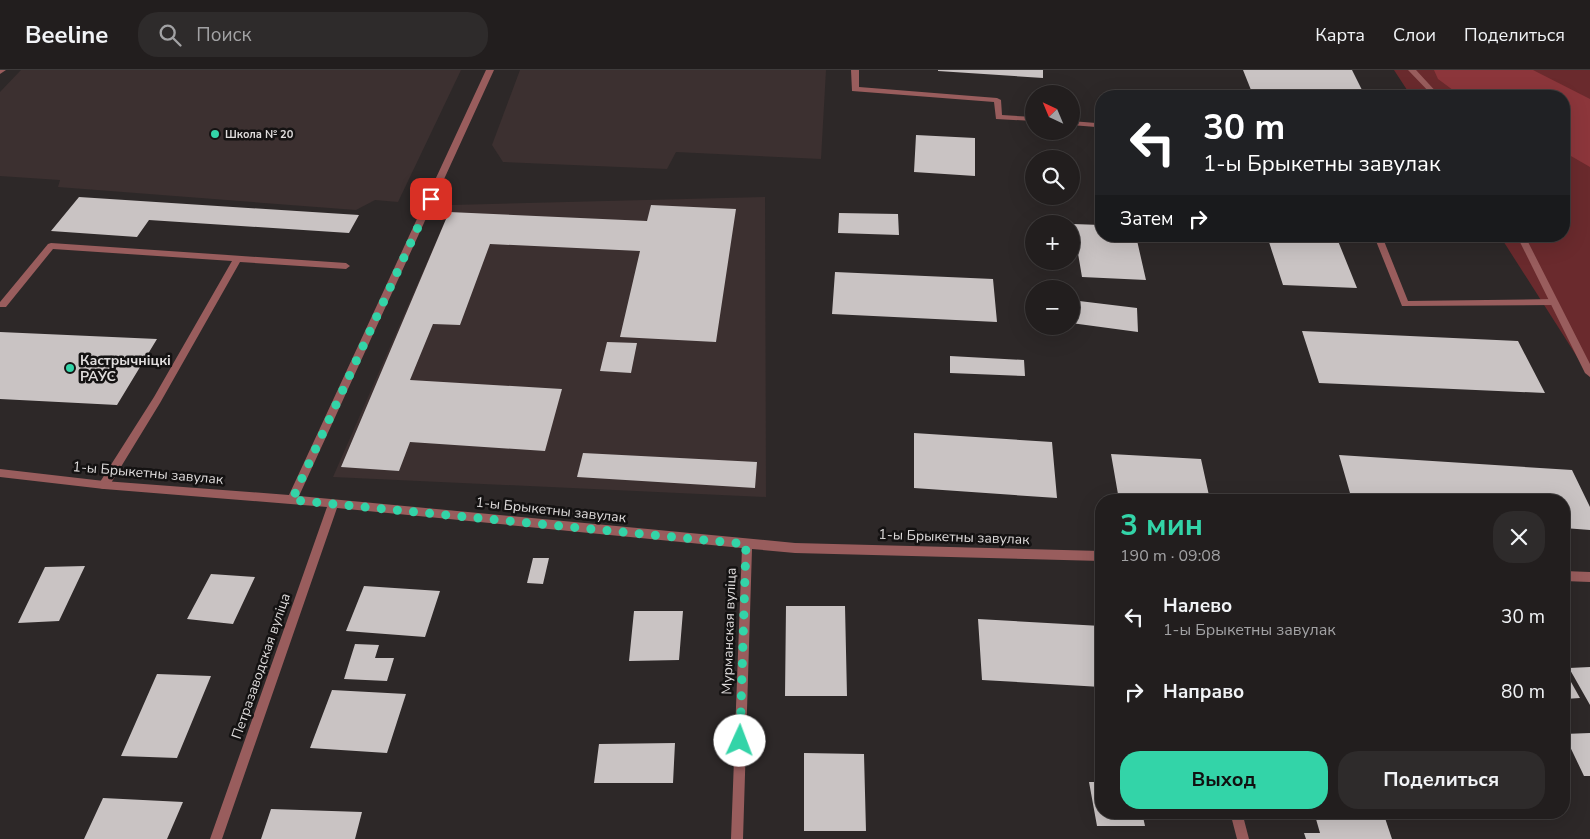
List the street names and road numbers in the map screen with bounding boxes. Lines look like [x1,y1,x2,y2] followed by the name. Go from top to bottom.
[72,457,225,489] street label: 1-ы Брыкетны завулак
[475,493,628,527] street label: 1-ы Брыкетны завулак
[878,525,1030,549] street label: 1-ы Брыкетны завулак
[717,567,741,695] street label: Мурманская вуліца
[227,590,295,742] street label: Петразаводская вуліца

